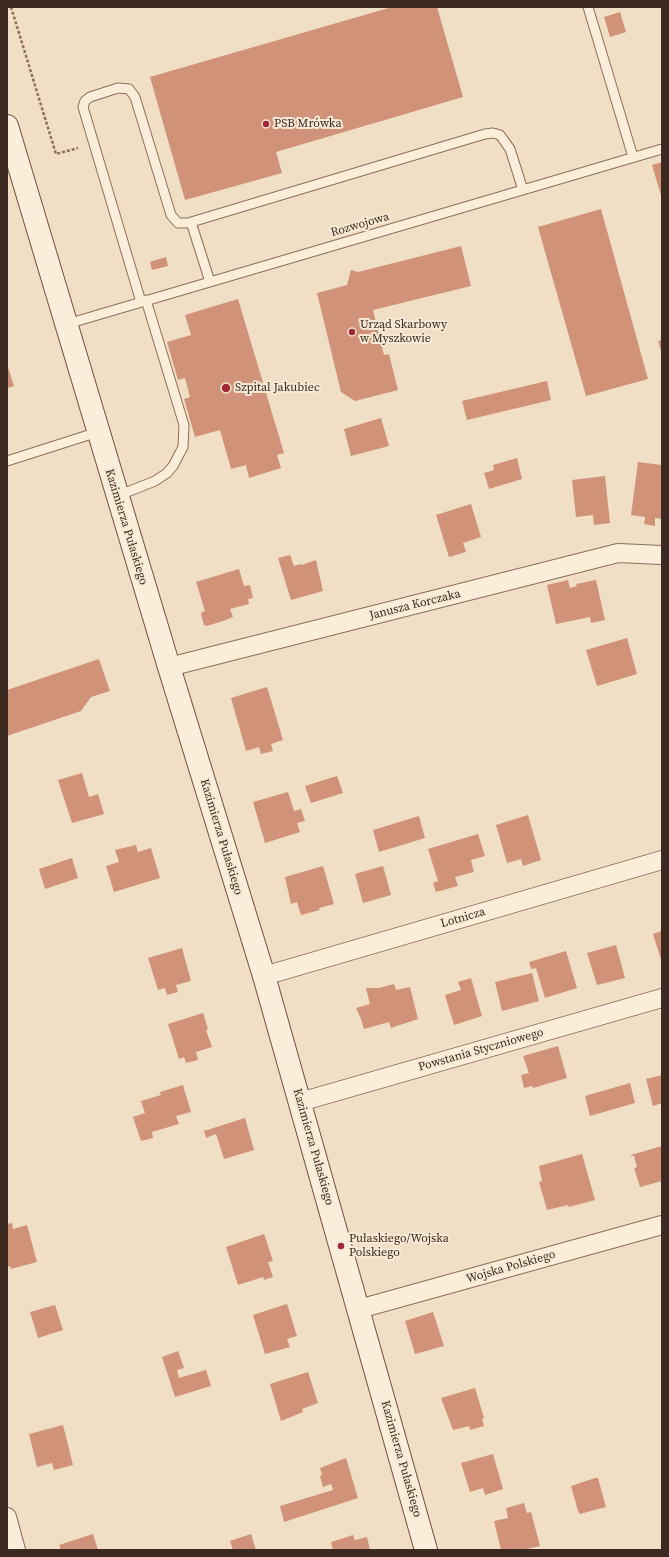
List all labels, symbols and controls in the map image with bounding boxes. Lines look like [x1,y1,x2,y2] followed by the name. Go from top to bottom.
[274,117,342,131] place label: PSB Mrówka
[261,119,271,129] marker: PSB Mrówka
[329,210,391,240] street label: Rozwojowa
[360,318,447,346] place label: Urząd Skarbowy w Myszkowie
[347,327,357,337] marker: Urząd Skarbowy w Myszkowie
[235,381,320,395] place label: Szpital Jakubiec
[220,382,232,394] marker: Szpital Jakubiec
[101,467,151,587] street label: Kazimierza Pułaskiego
[368,587,462,623] street label: Janusza Korczaka
[196,777,246,897] street label: Kazimierza Pułaskiego
[439,905,487,931] street label: Lotnicza
[417,1025,545,1075] street label: Powstania Styczniowego
[289,1087,337,1207] street label: Kazimierza Pułaskiego
[349,1232,449,1260] place label: Pułaskiego/Wojska Polskiego
[336,1241,346,1251] marker: Pułaskiego/Wojska Polskiego
[465,1247,557,1287] street label: Wojska Polskiego
[377,1399,425,1519] street label: Kazimierza Pułaskiego

